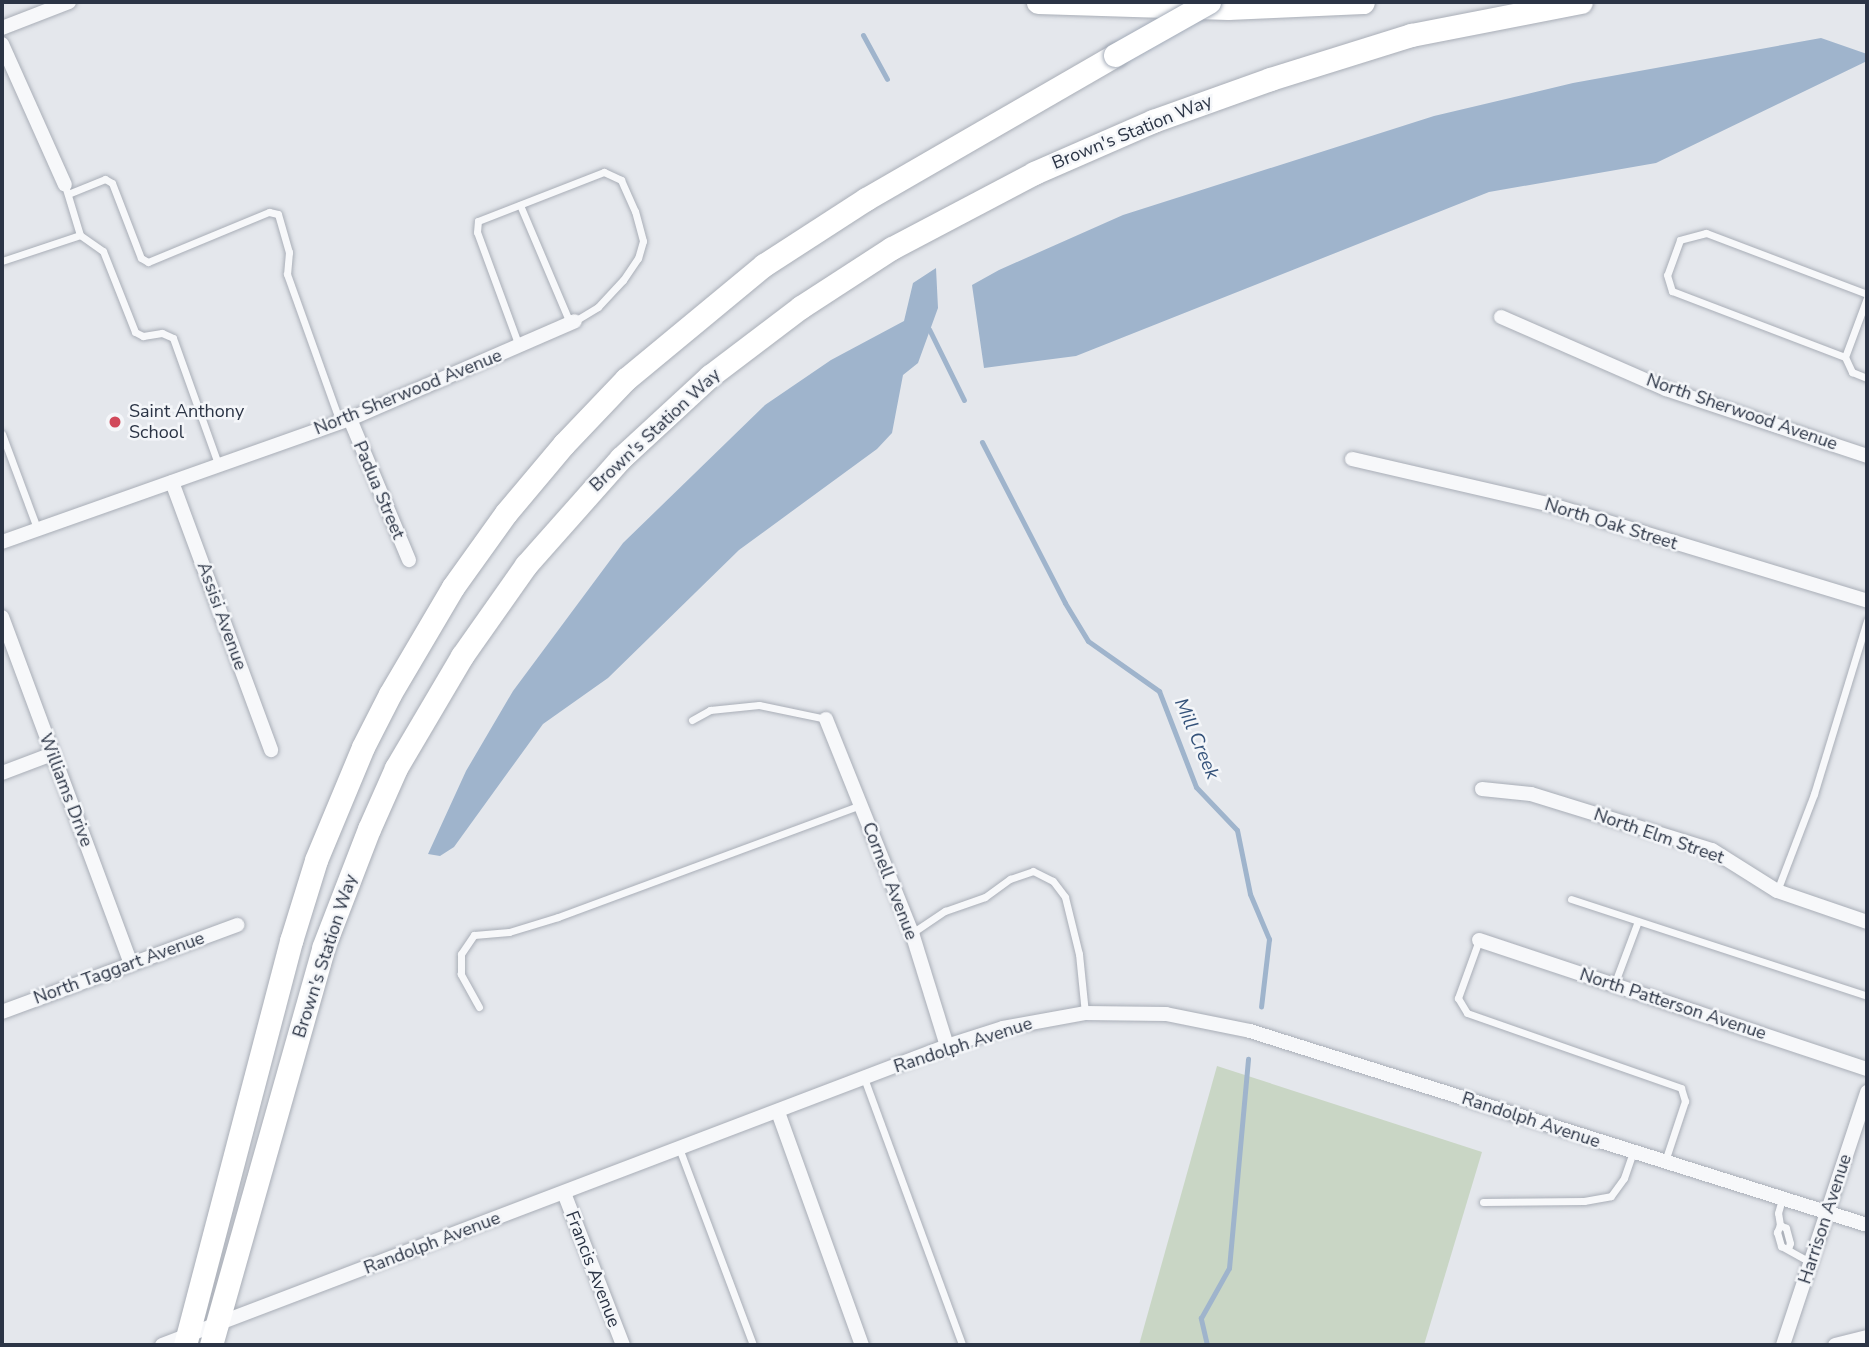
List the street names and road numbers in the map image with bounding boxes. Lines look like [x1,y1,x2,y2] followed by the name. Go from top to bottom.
[1049,90,1215,174] street label: Brown's Station Way
[311,344,505,440] street label: North Sherwood Avenue
[585,364,725,496] street label: Brown's Station Way
[1644,369,1840,455] street label: North Sherwood Avenue
[349,438,409,542] street label: Padua Street
[1542,494,1680,554] street label: North Oak Street
[192,559,252,673] street label: Assisi Avenue
[34,730,98,850] street label: Williams Drive
[1591,804,1727,868] street label: North Elm Street
[858,819,922,943] street label: Cornell Avenue
[288,871,362,1041] street label: Brown's Station Way
[31,927,207,1009] street label: North Taggart Avenue
[1577,964,1769,1044] street label: North Patterson Avenue
[891,1012,1035,1078] street label: Randolph Avenue
[1459,1087,1603,1153] street label: Randolph Avenue
[1794,1151,1856,1287] street label: Harrison Avenue
[361,1207,503,1279] street label: Randolph Avenue
[561,1208,625,1330] street label: Francis Avenue

